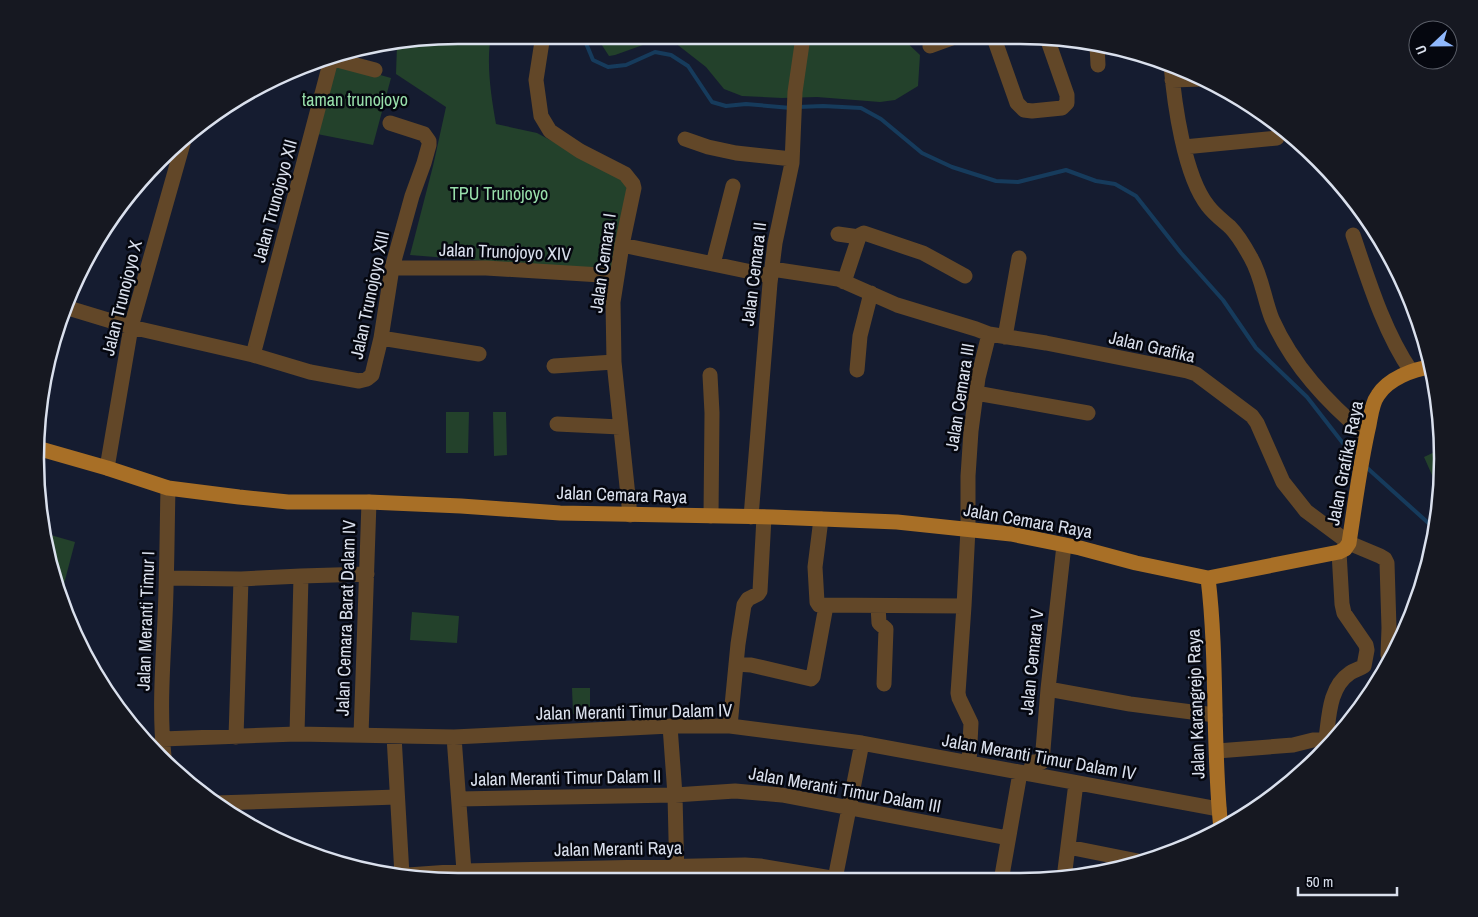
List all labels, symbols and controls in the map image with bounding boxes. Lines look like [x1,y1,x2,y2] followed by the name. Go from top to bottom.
[1408,20,1458,70] north arrow
[1411,43,1431,57] text: U
[302,87,408,112] park label: taman trunojoyo
[246,137,303,265] street label: Jalan Trunojoyo XII
[450,181,548,206] park label: TPU Trunojoyo
[583,212,622,314] street label: Jalan Cemara I
[735,221,772,327] street label: Jalan Cemara II
[344,228,395,361] street label: Jalan Trunojoyo XIII
[95,237,148,358] street label: Jalan Trunojoyo X
[439,237,572,266] street label: Jalan Trunojoyo XIV
[1107,324,1198,369] street label: Jalan Grafika
[939,341,980,452] street label: Jalan Cemara III
[1320,399,1369,527] street label: Jalan Grafika Raya
[556,480,688,509] street label: Jalan Cemara Raya
[962,497,1094,544] street label: Jalan Cemara Raya
[330,519,361,716] street label: Jalan Cemara Barat Dalam IV
[131,551,160,691] street label: Jalan Meranti Timur I
[1014,608,1049,716] street label: Jalan Cemara V
[1180,629,1211,779] street label: Jalan Karangrejo Raya
[536,697,732,726] street label: Jalan Meranti Timur Dalam IV
[940,727,1138,786] street label: Jalan Meranti Timur Dalam IV
[747,760,943,819] street label: Jalan Meranti Timur Dalam III
[471,763,661,792] street label: Jalan Meranti Timur Dalam II
[554,835,682,862] street label: Jalan Meranti Raya
[1298,864,1397,896] scale bar
[1306,871,1333,892] text: 50 m

